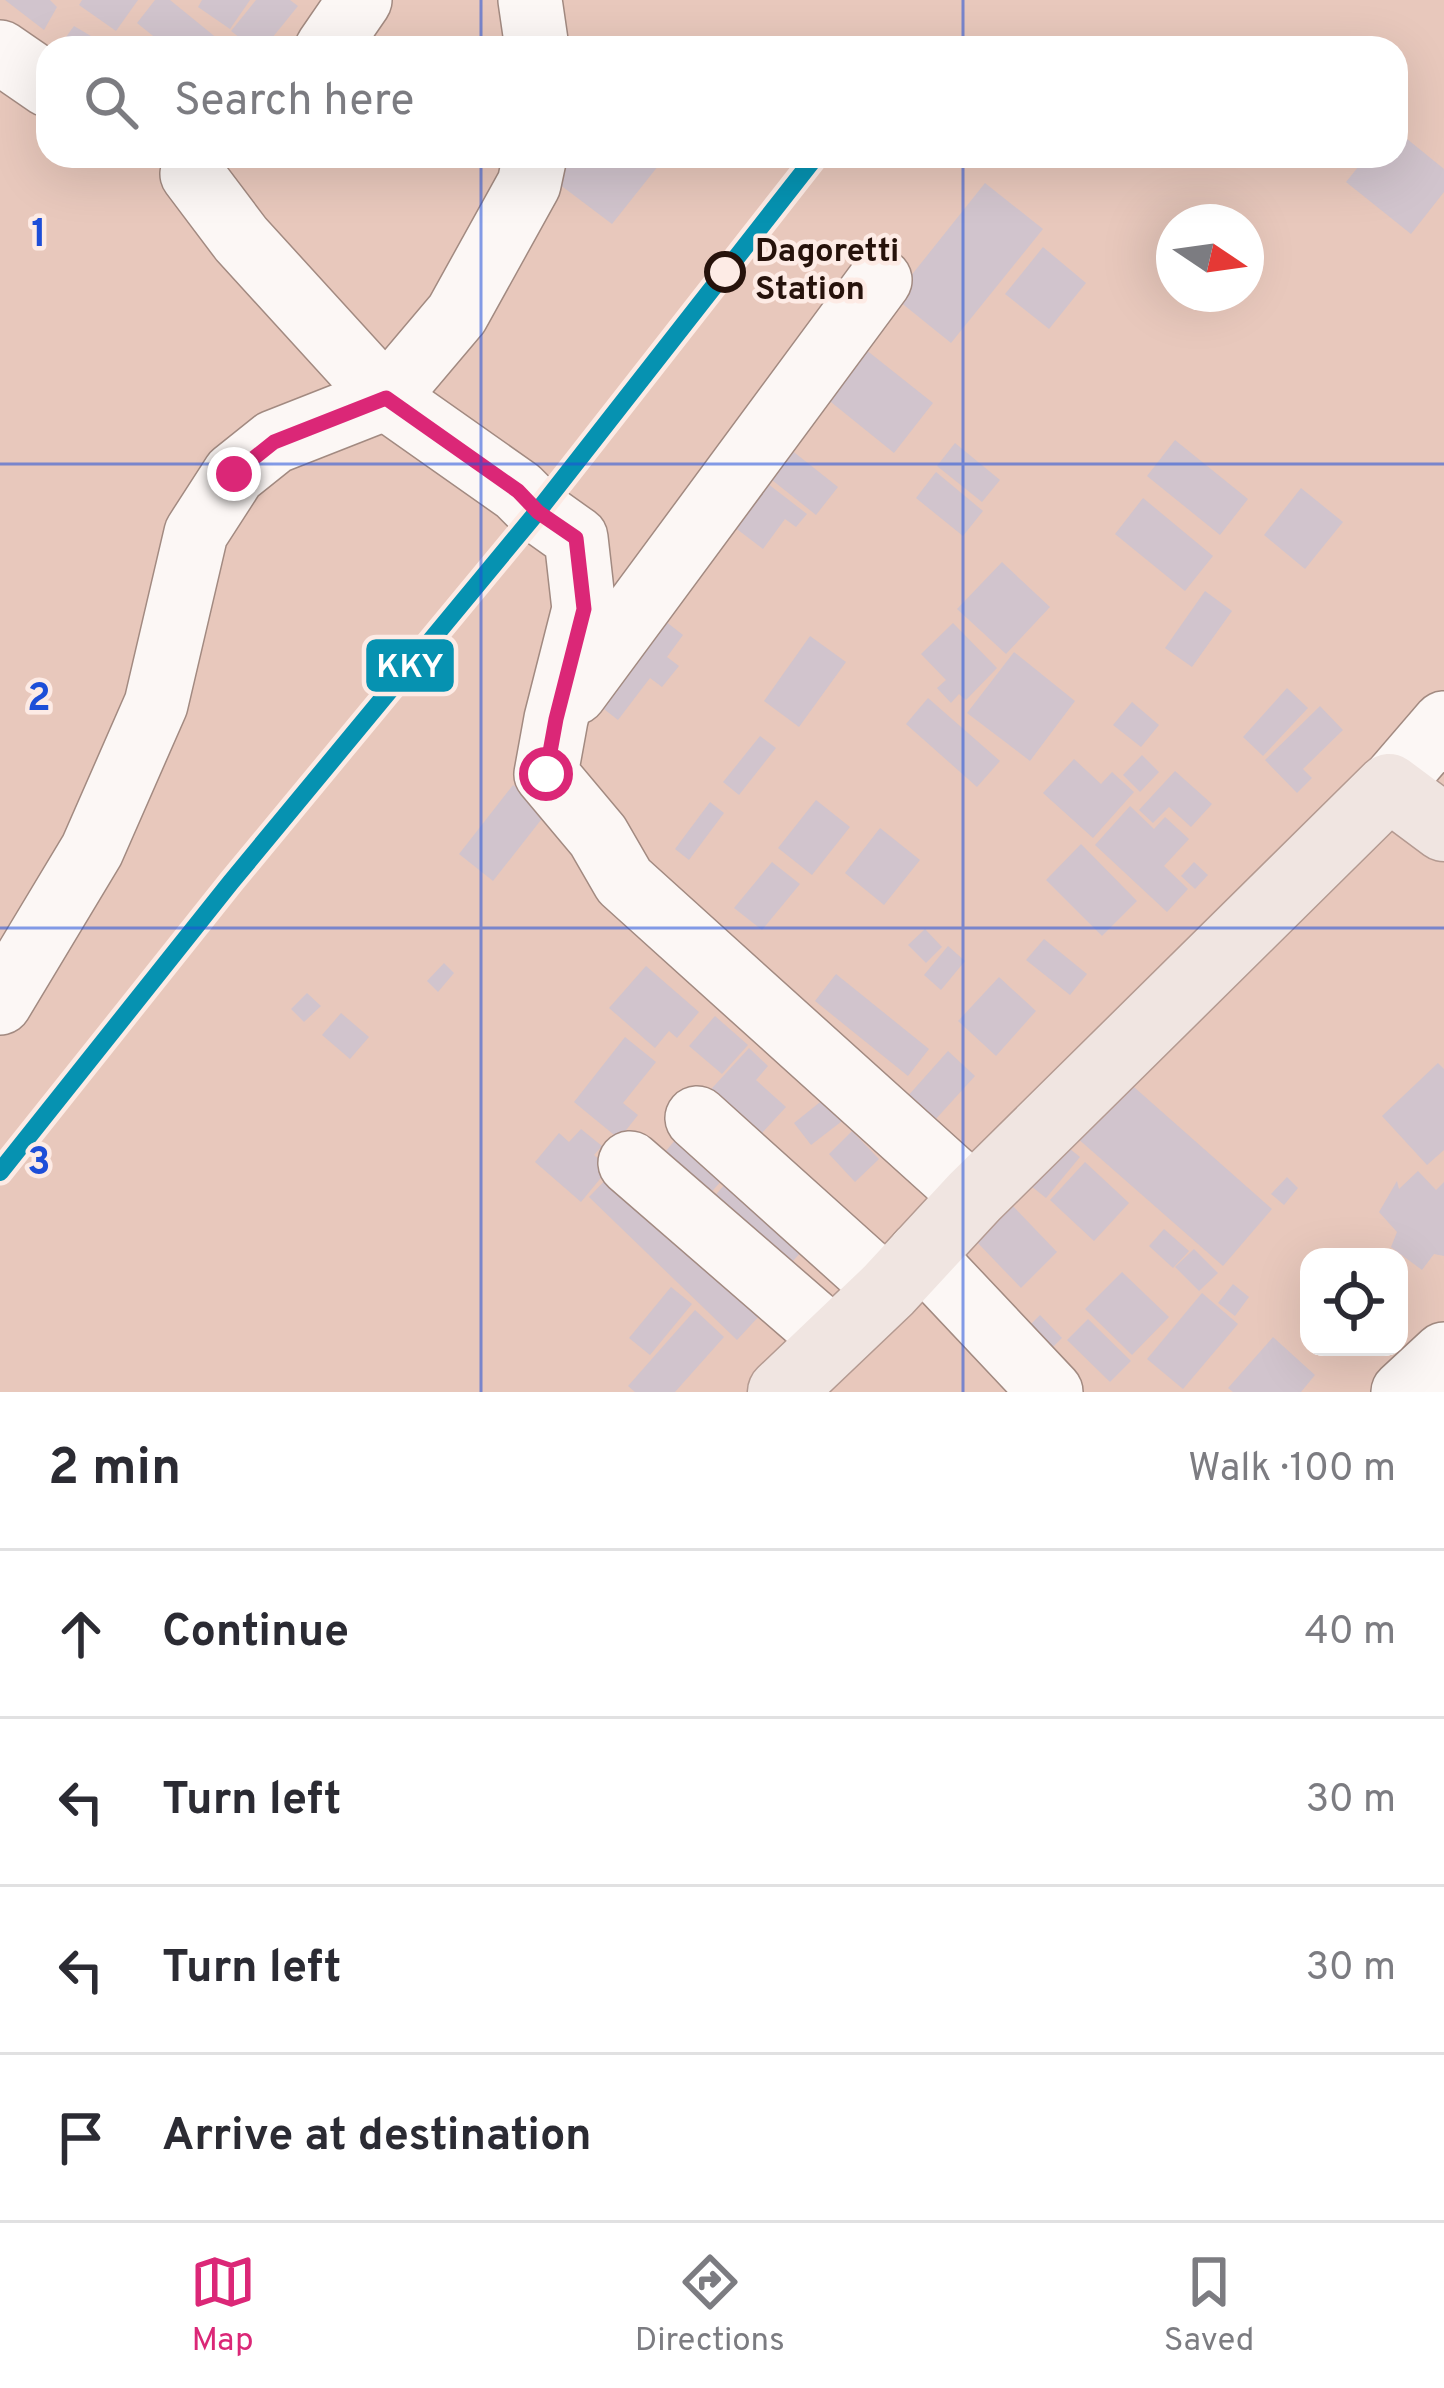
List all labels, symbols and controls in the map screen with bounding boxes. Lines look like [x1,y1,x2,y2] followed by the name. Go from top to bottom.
[36,36,1408,168] search box
[78,69,144,135] icon: search
[174,74,414,131] text: Search here
[1156,204,1264,312] north arrow
[31,212,47,261] text: 1
[755,232,899,312] place label: Dagoretti Station
[706,253,744,291] marker: Dagoretti Station
[207,447,261,501] route end
[364,637,456,694] line badge: KKY
[376,648,444,690] text: KKY
[27,676,51,725] text: 2
[519,747,573,801] route start
[27,1140,51,1189] text: 3
[1300,1248,1408,1356] map controls
[1300,1248,1408,1356] button: locate
[48,1438,181,1503] text: 2 min
[1188,1446,1396,1495] text: Walk · 100 m
[48,1601,114,1667] icon: ahead
[162,1605,349,1662] text: Continue
[1305,1609,1396,1658] text: 40 m
[48,1769,114,1835] icon: left
[162,1773,341,1830] text: Turn left
[1306,1777,1396,1826] text: 30 m
[48,1937,114,2003] icon: left
[162,1941,341,1998] text: Turn left
[1306,1945,1396,1994] text: 30 m
[48,2105,114,2171] icon: arrive
[162,2109,592,2166] text: Arrive at destination
[190,2249,256,2363] tab: Map
[635,2249,785,2363] tab: Directions
[1164,2249,1254,2363] tab: Saved

